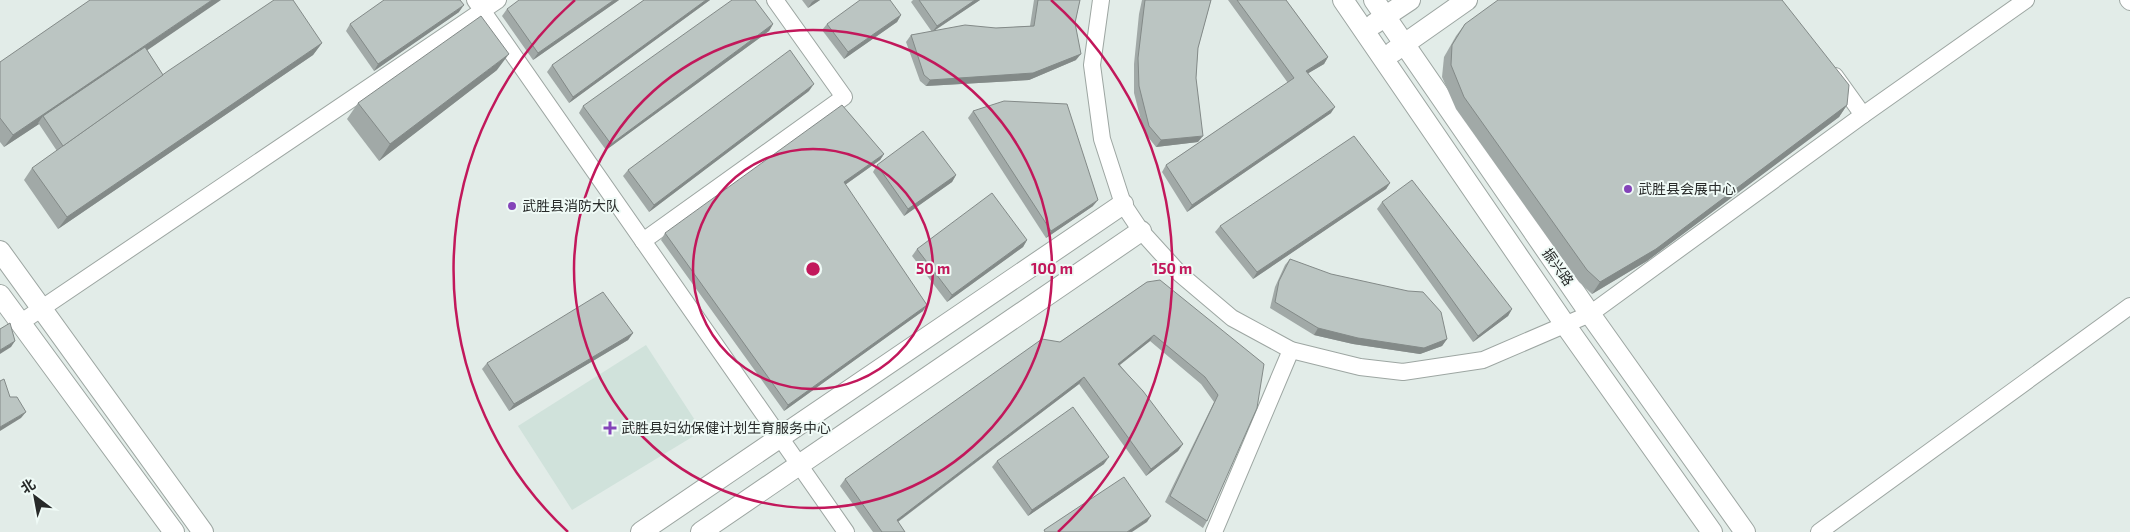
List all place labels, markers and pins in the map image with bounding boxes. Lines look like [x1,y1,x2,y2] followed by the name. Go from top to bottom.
[1638,180,1736,197] place label: 武胜县会展中心
[1622,183,1634,195] marker: 武胜县会展中心
[522,197,620,214] place label: 武胜县消防大队
[506,200,518,212] marker: 武胜县消防大队
[804,260,822,278] centre of rings
[621,419,831,436] place label: 武胜县妇幼保健计划生育服务中心
[603,421,617,435] marker: 武胜县妇幼保健计划生育服务中心

